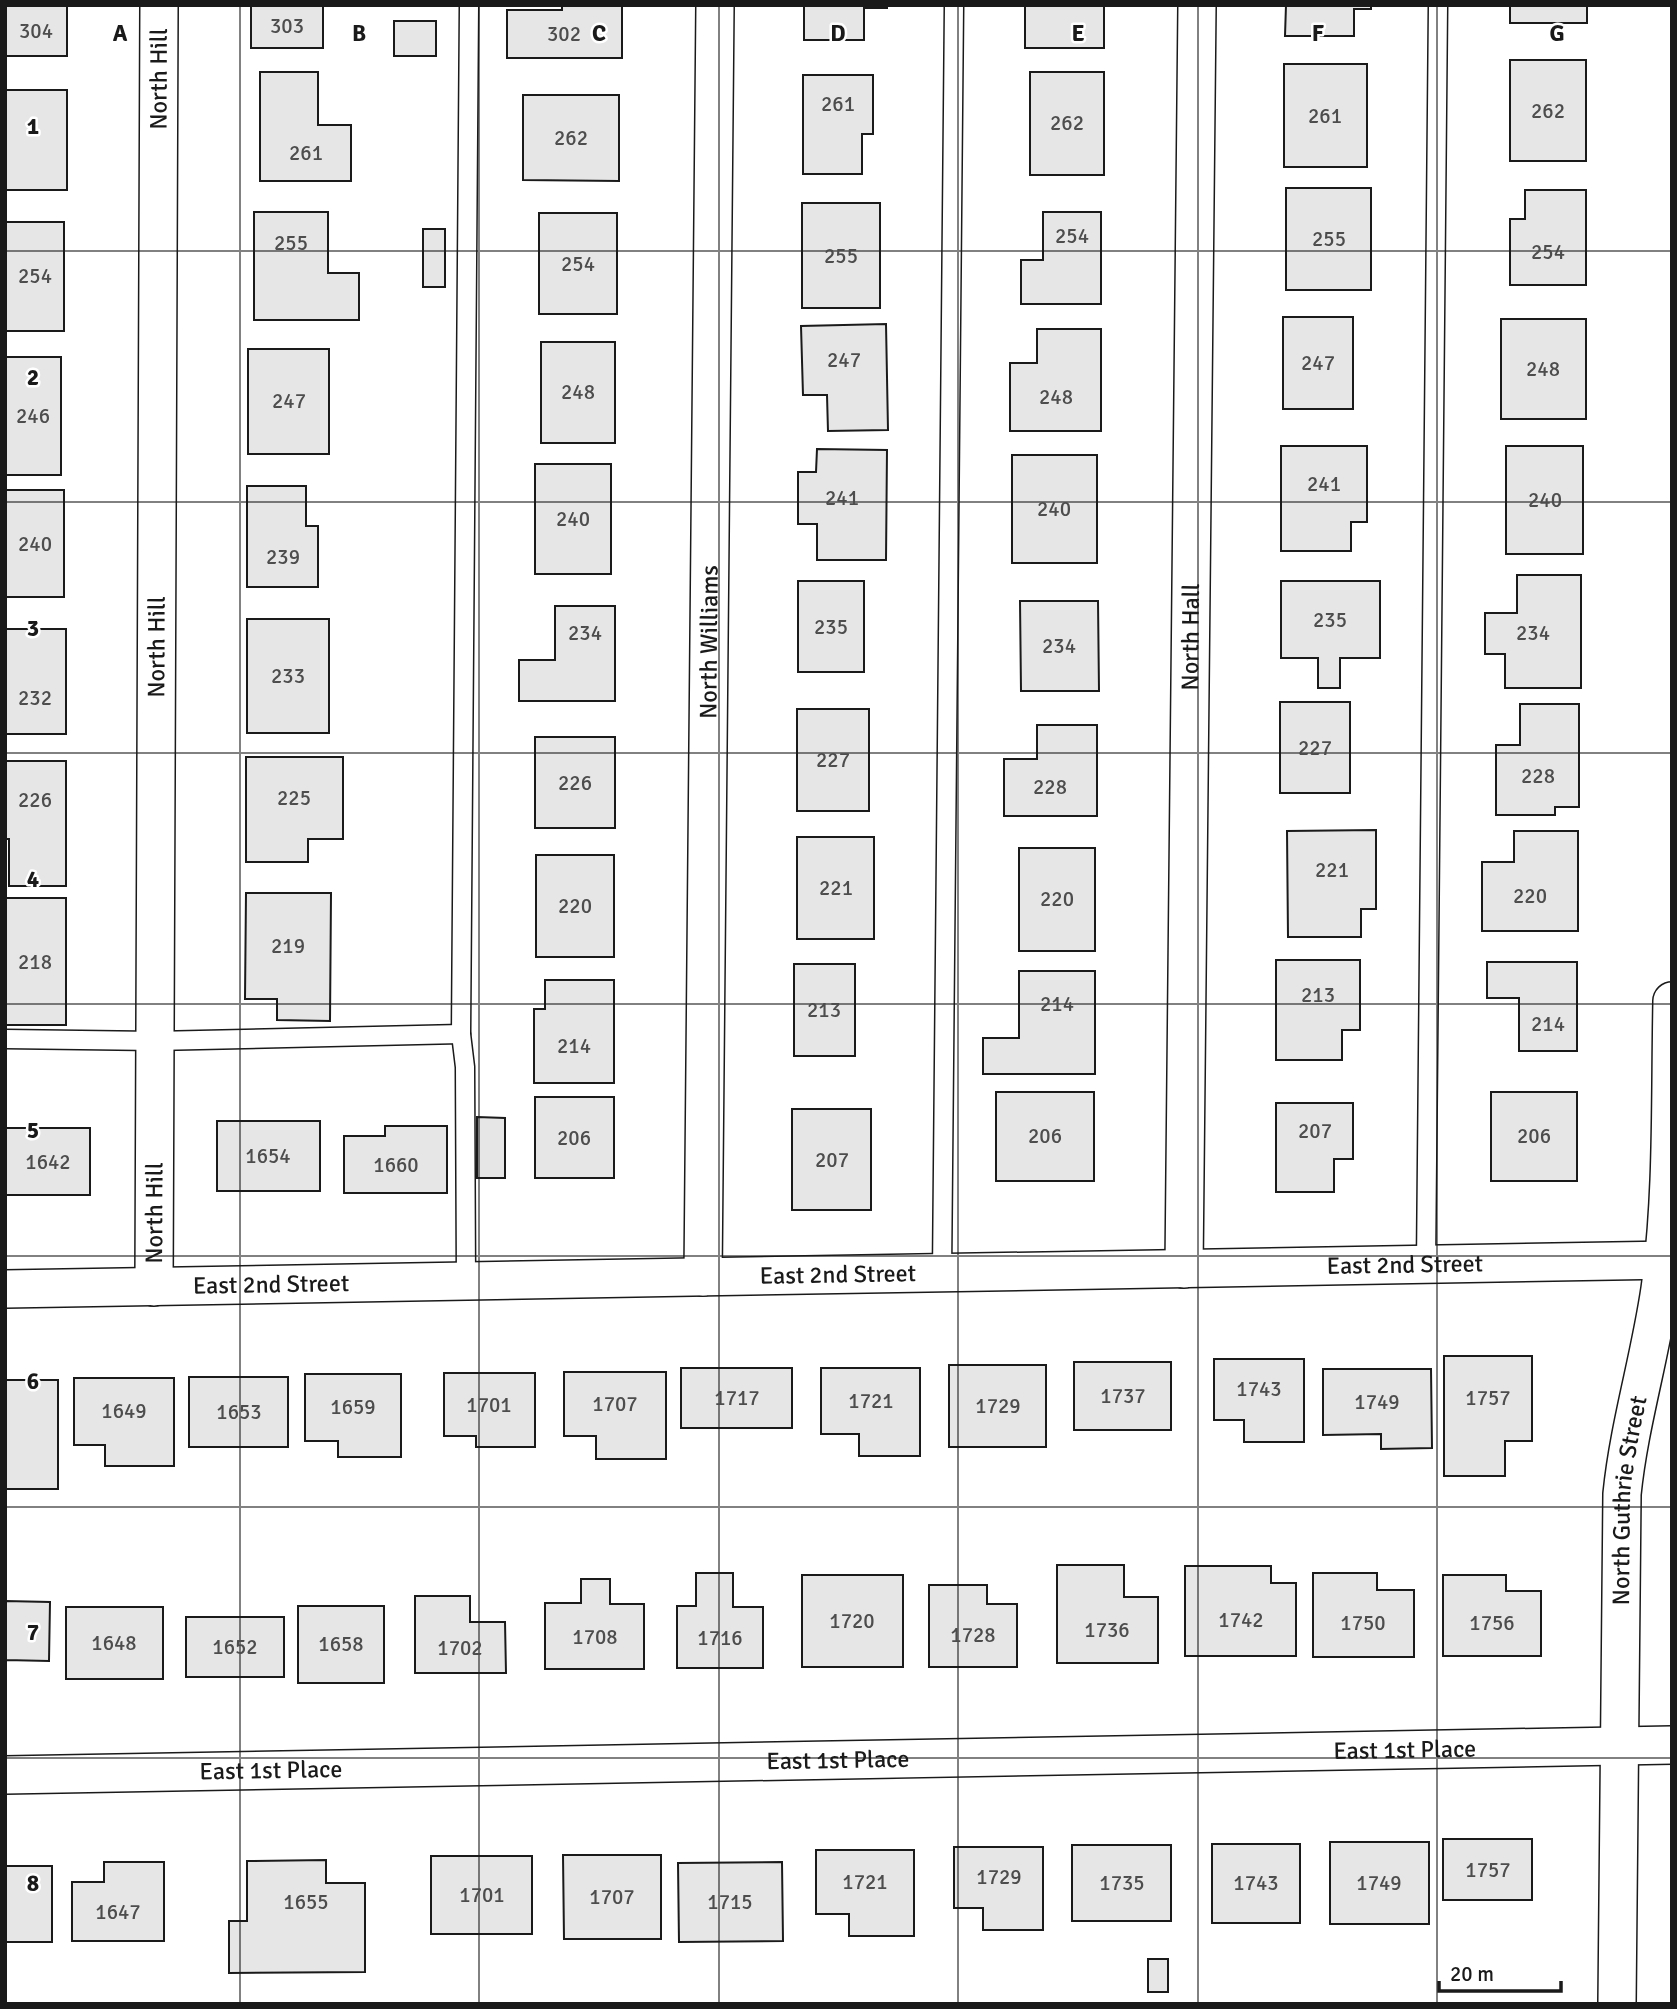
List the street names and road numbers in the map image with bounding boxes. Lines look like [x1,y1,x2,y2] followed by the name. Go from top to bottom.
[144,28,174,130] street label: North Hill
[693,565,725,719] street label: North Williams
[1175,583,1206,691] street label: North Hall
[141,596,172,698] street label: North Hill
[139,1162,169,1264] street label: North Hill
[1326,1248,1483,1281] street label: East 2nd Street
[759,1258,916,1291] street label: East 2nd Street
[192,1268,349,1301] street label: East 2nd Street
[1606,1393,1654,1605] street label: North Guthrie Street
[1333,1734,1477,1766] street label: East 1st Place
[766,1744,910,1776] street label: East 1st Place
[199,1754,343,1786] street label: East 1st Place

